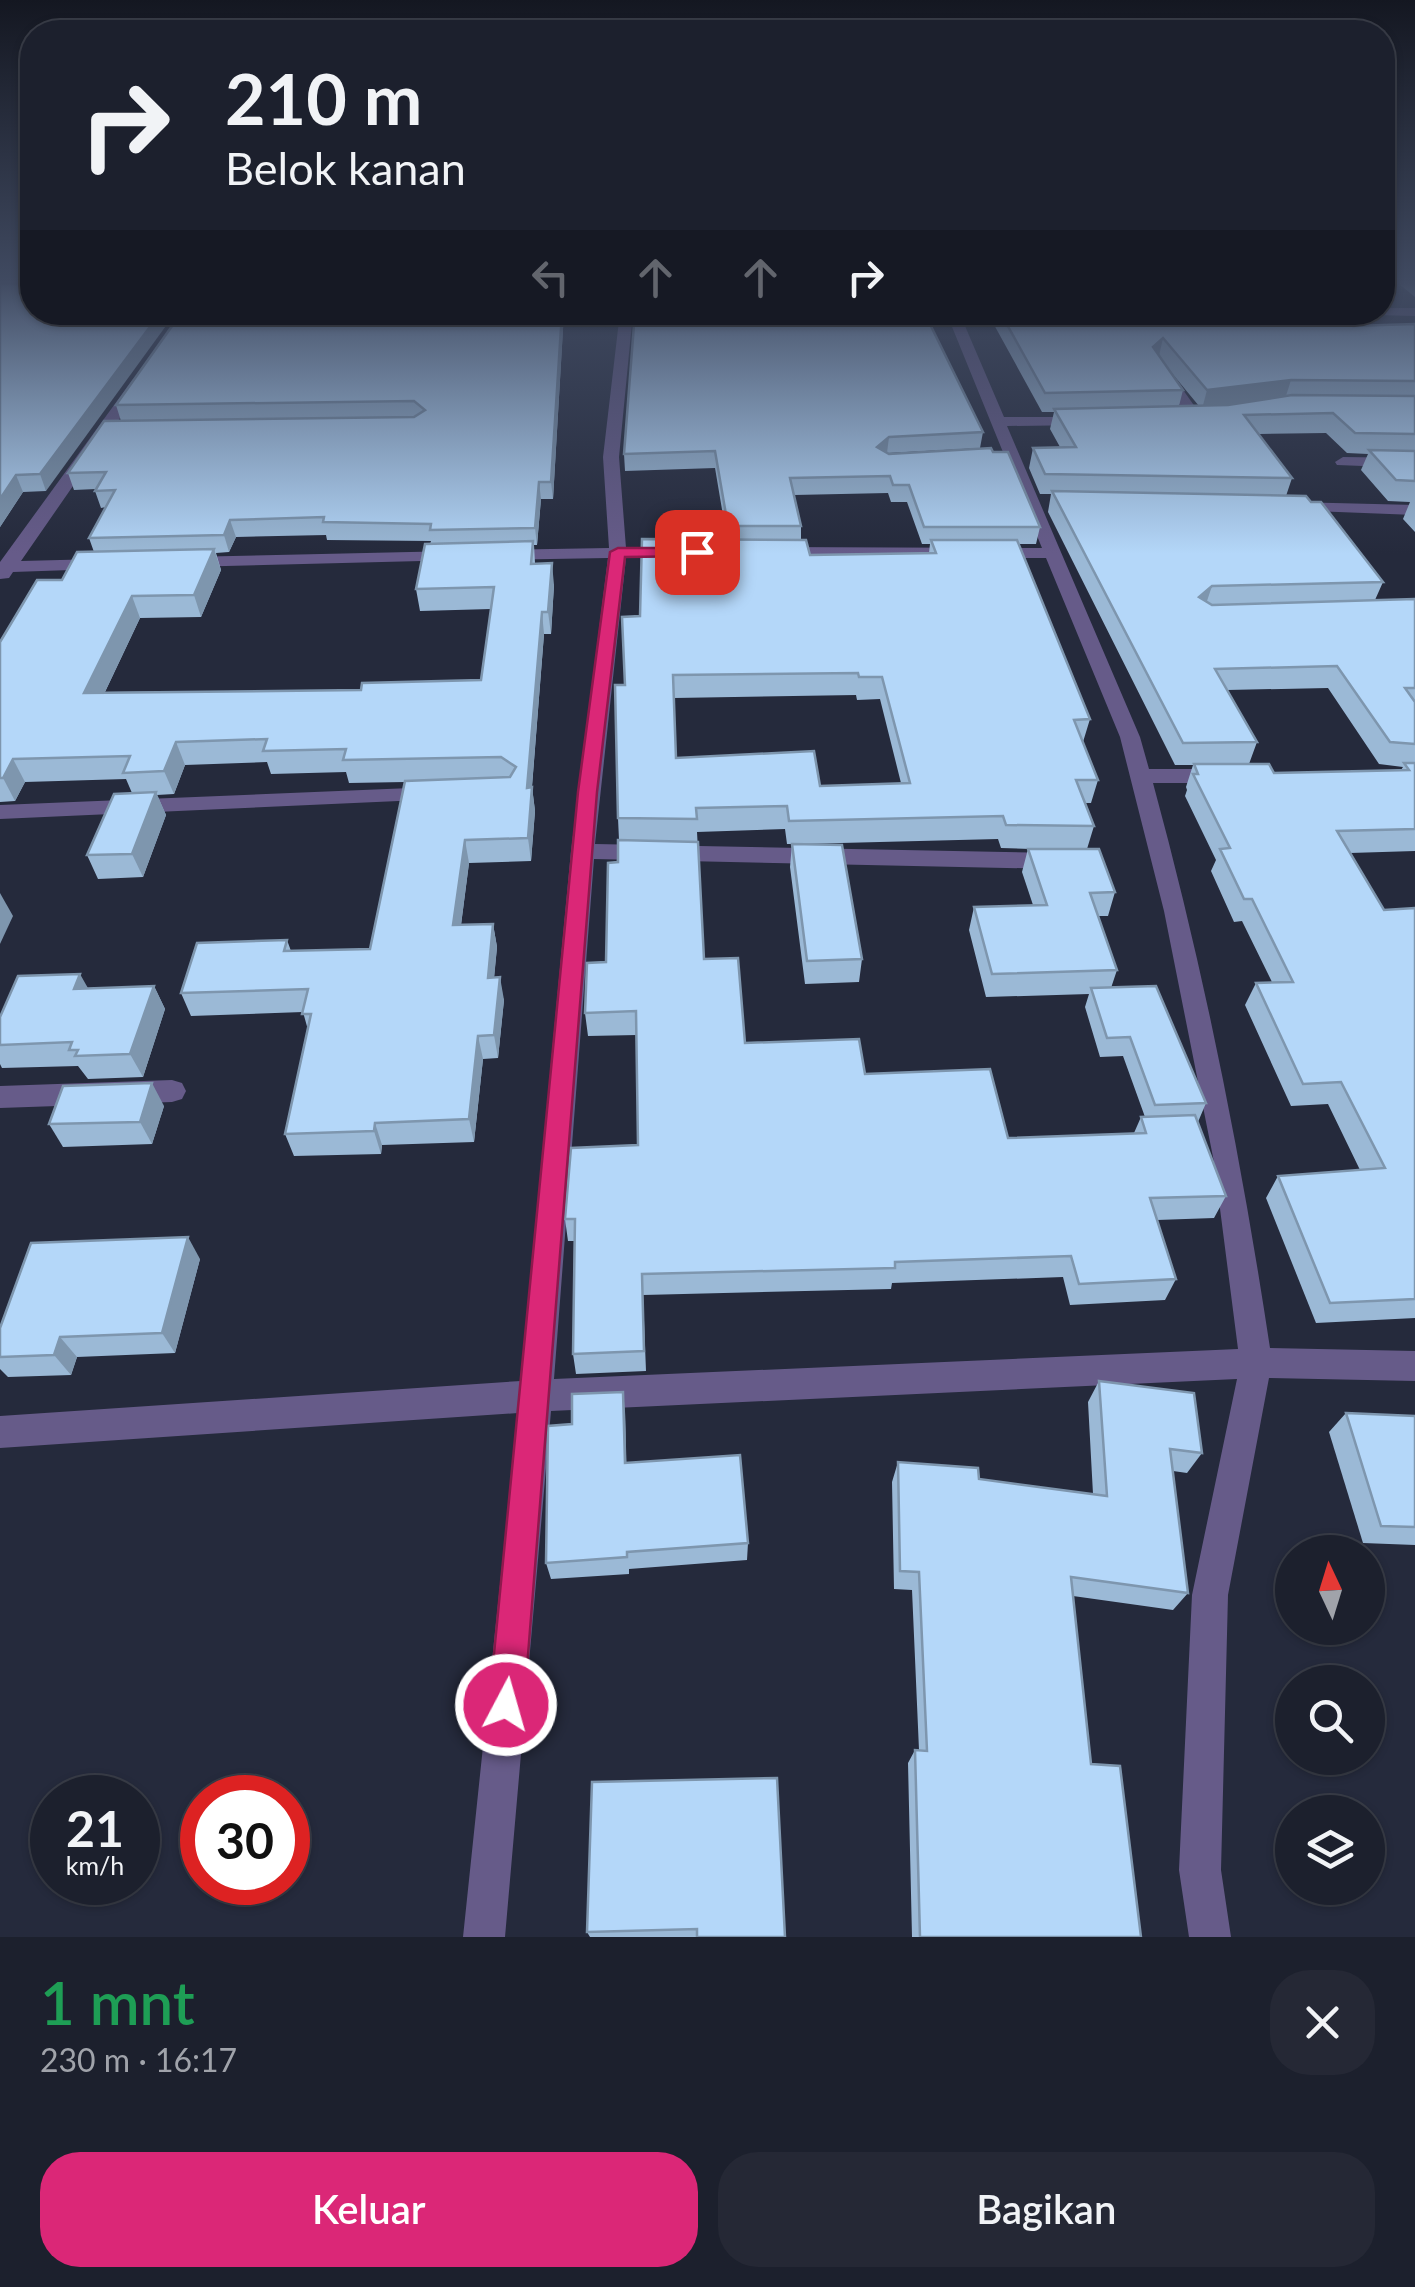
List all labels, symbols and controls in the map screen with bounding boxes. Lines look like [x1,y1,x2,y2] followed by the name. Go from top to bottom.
[225,56,422,140] text: 210 m
[60,60,190,190] icon: right
[225,141,466,195] text: Belok kanan
[523,250,578,305] icon: left
[628,250,683,305] icon: ahead
[733,250,788,305] icon: ahead
[838,250,893,305] icon: right
[655,510,740,595] pin
[670,525,725,580] icon: arrive
[1275,1535,1385,1645] north arrow
[1275,1535,1385,1905] map controls
[454,1653,558,1757] position arrow
[1275,1665,1385,1775] button: search
[180,1775,310,1905] speed limit sign: 30
[1275,1795,1385,1905] button: layers
[66,1798,124,1858] text: 21
[66,1850,124,1880] text: km/h
[40,1966,195,2038] text: 1 mnt
[1270,1970,1375,2075] button: close
[40,2040,237,2079] text: 230 m · 16:17
[40,2152,698,2267] button: Keluar
[718,2152,1375,2267] button: Bagikan

